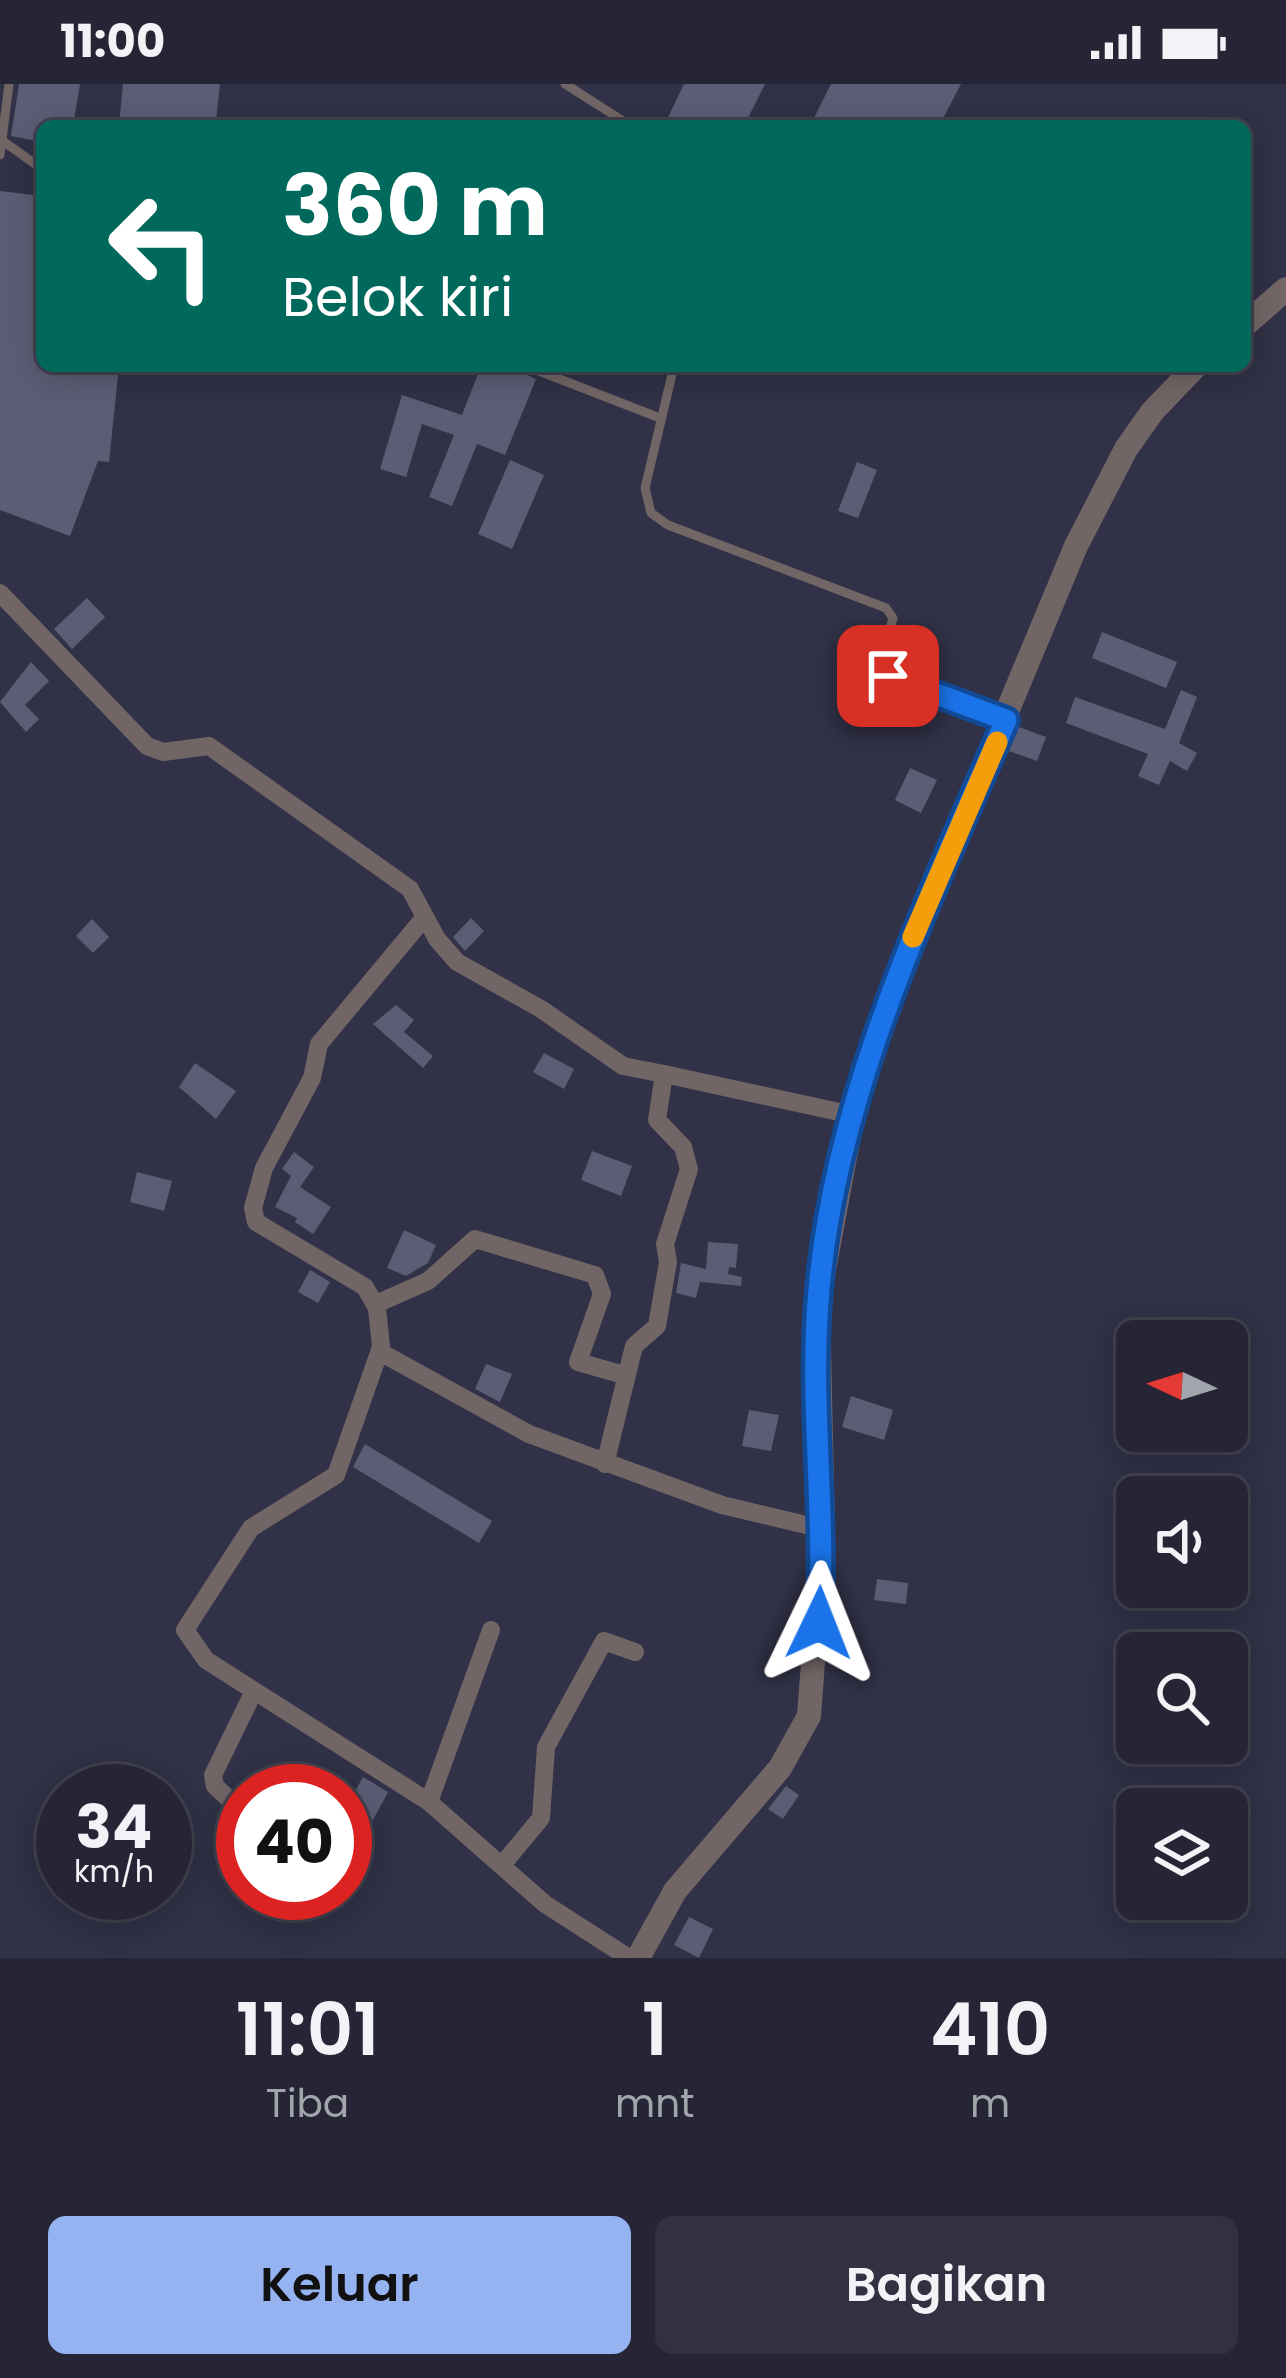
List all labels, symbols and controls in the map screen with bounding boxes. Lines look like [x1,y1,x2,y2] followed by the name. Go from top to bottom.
[60,10,165,73] text: 11:00
[282,147,548,264] text: 360 m
[84,168,240,324] icon: left
[282,259,513,335] text: Belok kiri
[837,625,939,727] pin
[855,643,921,709] icon: arrive
[1116,1320,1248,1452] north arrow
[1116,1320,1248,1920] map controls
[1116,1476,1248,1608] button: sound
[756,1560,882,1686] position arrow
[1116,1632,1248,1764] button: search
[216,1764,372,1920] speed limit sign: 40
[76,1785,152,1869] text: 34
[1116,1788,1248,1920] button: layers
[74,1850,154,1893] text: km/h
[236,1979,379,2080] text: 11:01
[642,1979,668,2080] text: 1
[930,1979,1050,2080] text: 410
[266,2076,349,2131] text: Tiba
[615,2076,694,2131] text: mnt
[970,2076,1010,2131] text: m
[48,2216,631,2354] button: Keluar
[655,2216,1238,2354] button: Bagikan

